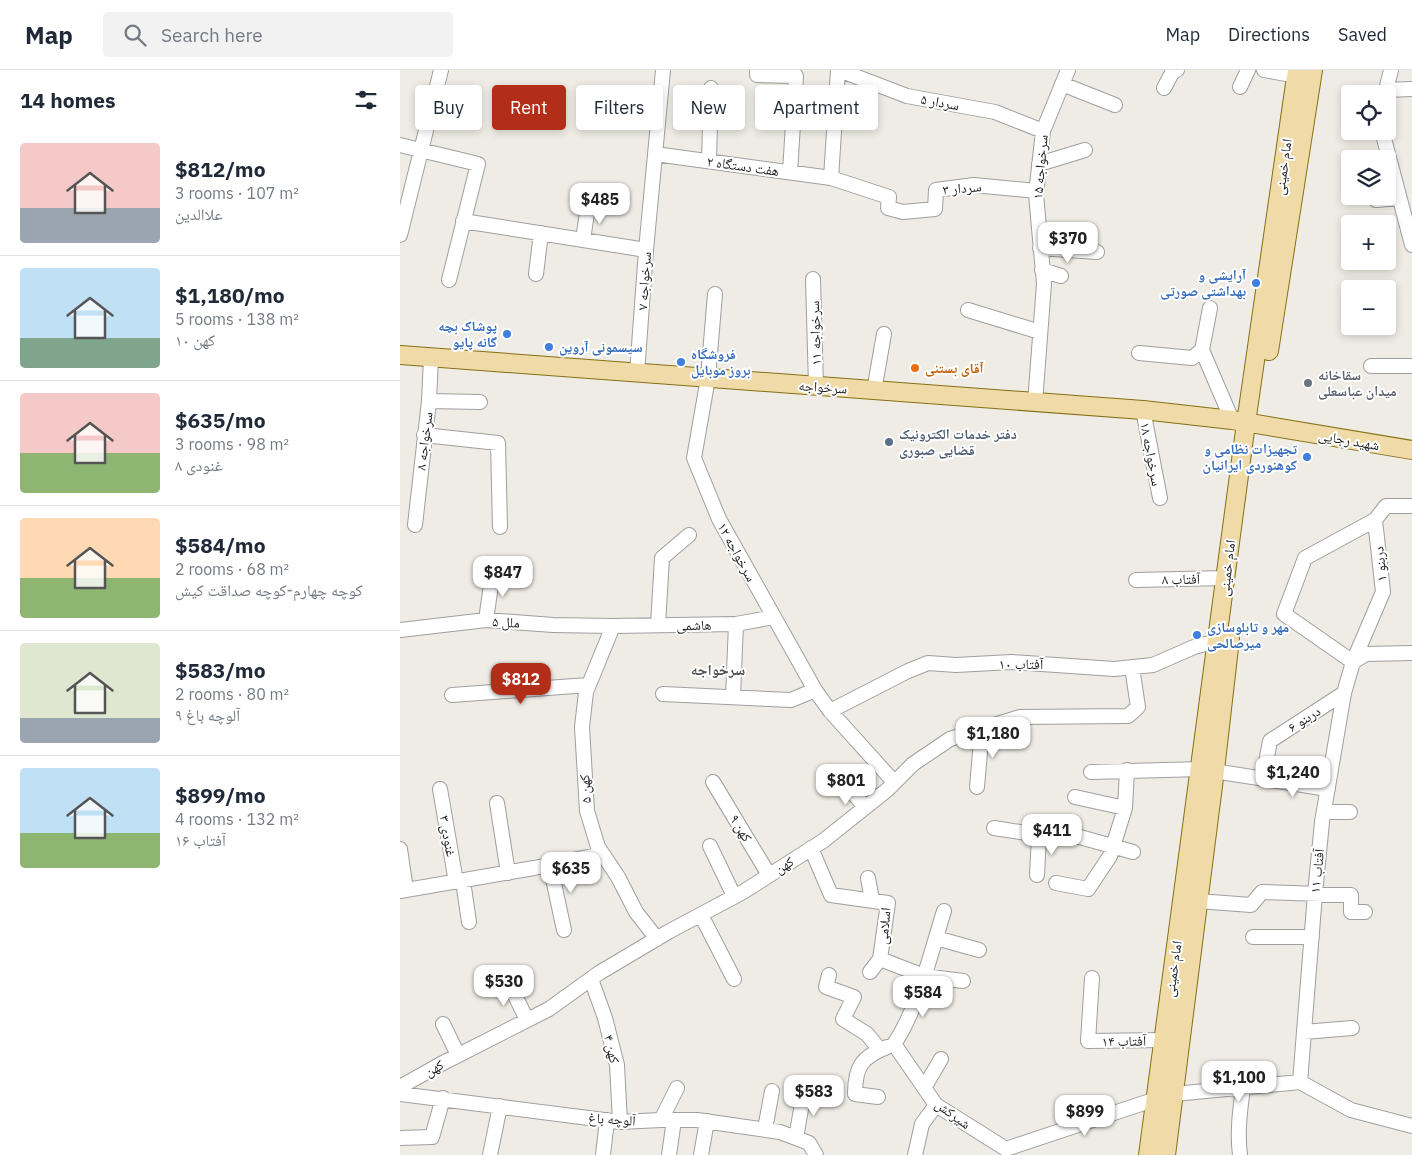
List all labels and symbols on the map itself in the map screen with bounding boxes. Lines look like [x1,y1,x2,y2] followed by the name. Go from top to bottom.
[919,90,961,114] street label: ۵ سردار
[1028,134,1052,200] street label: سرخواجه ۱۵
[1270,138,1297,197] street label: امام خمینی
[706,152,780,180] street label: هفت دستگاه ۲
[942,177,982,199] street label: ۳ سردار
[570,182,630,225] pin: $485
[1038,222,1098,264] pin: $370
[633,251,655,311] street label: سرخواجه ۷
[1160,266,1246,300] place label: آرایشی و بهداشتی صورتی
[1250,277,1262,289] marker: آرایشی و بهداشتی صورتی
[805,300,825,366] street label: ۱۱ سرخواجه
[438,317,497,351] place label: پوشاک بچه گانه پایو
[501,328,513,340] marker: پوشاک بچه گانه پایو
[559,338,643,356] place label: سیسمونی آروین
[543,341,555,353] marker: سیسمونی آروین
[691,345,751,379] place label: فروشگاه بروز موبایل
[675,356,687,368] marker: فروشگاه بروز موبایل
[925,359,984,377] place label: آقای بستنی
[909,362,921,374] marker: آقای بستنی
[1318,366,1397,400] place label: سقاخانه میدان عباسعلی
[798,376,848,398] street label: سرخواجه
[1302,377,1314,389] marker: سقاخانه میدان عباسعلی
[412,411,436,471] street label: ۸ سرخواجه
[1136,420,1166,488] street label: ۱۸ سرخواجه
[899,425,1017,459] place label: دفتر خدمات الکترونیک قضایی صبوری
[1317,426,1381,454] street label: شهید رجایی
[883,436,895,448] marker: دفتر خدمات الکترونیک قضایی صبوری
[1203,440,1297,474] place label: تجهیزات نظامی و کوهنوردی ایرانیان
[1301,451,1313,463] marker: تجهیزات نظامی و کوهنوردی ایرانیان
[713,519,761,585] street label: ۱۲ سرخواجه
[1215,539,1240,597] street label: امام خمینی
[1369,545,1391,582] street label: دربنو ۱
[473,556,533,598] pin: $847
[1162,570,1201,588] street label: آفتاب ۸
[492,612,520,632] street label: ملل ۵
[676,616,712,634] street label: هاشمی
[1207,618,1289,652] place label: مهر و تابلوسازی میرصالحی
[1191,629,1203,641] marker: مهر و تابلوسازی میرصالحی
[999,655,1044,673] street label: ۱۰ آفتاب
[691,660,745,679] district label: سرخواجه
[491,662,551,705] pin: $812
[1284,702,1324,736] street label: ۶ دربنو
[952,716,1034,759] pin: $1,180
[1252,756,1334,798] pin: $1,240
[816,764,876,806] pin: $801
[575,774,595,804] street label: ۵ کهن
[726,811,756,845] street label: ۹ کهن
[436,814,460,858] street label: ۳ غنودی
[1022,814,1082,856] pin: $411
[1306,847,1328,894] street label: آفتاب ۱۱
[541,852,601,894] pin: $635
[771,852,797,878] street label: کهن
[873,907,895,945] street label: اسلامی
[1160,940,1187,999] street label: امام خمینی
[474,964,534,1007] pin: $530
[893,976,953,1018] pin: $584
[1102,1032,1147,1050] street label: آفتاب ۱۴
[600,1033,624,1065] street label: ۴ کهن
[421,1055,447,1081] street label: کهن
[1198,1060,1280,1103] pin: $1,100
[784,1074,844,1117] pin: $583
[1055,1094,1115,1137] pin: $899
[932,1095,974,1133] street label: شیرکش
[588,1108,637,1131] street label: آلوچه باغ

